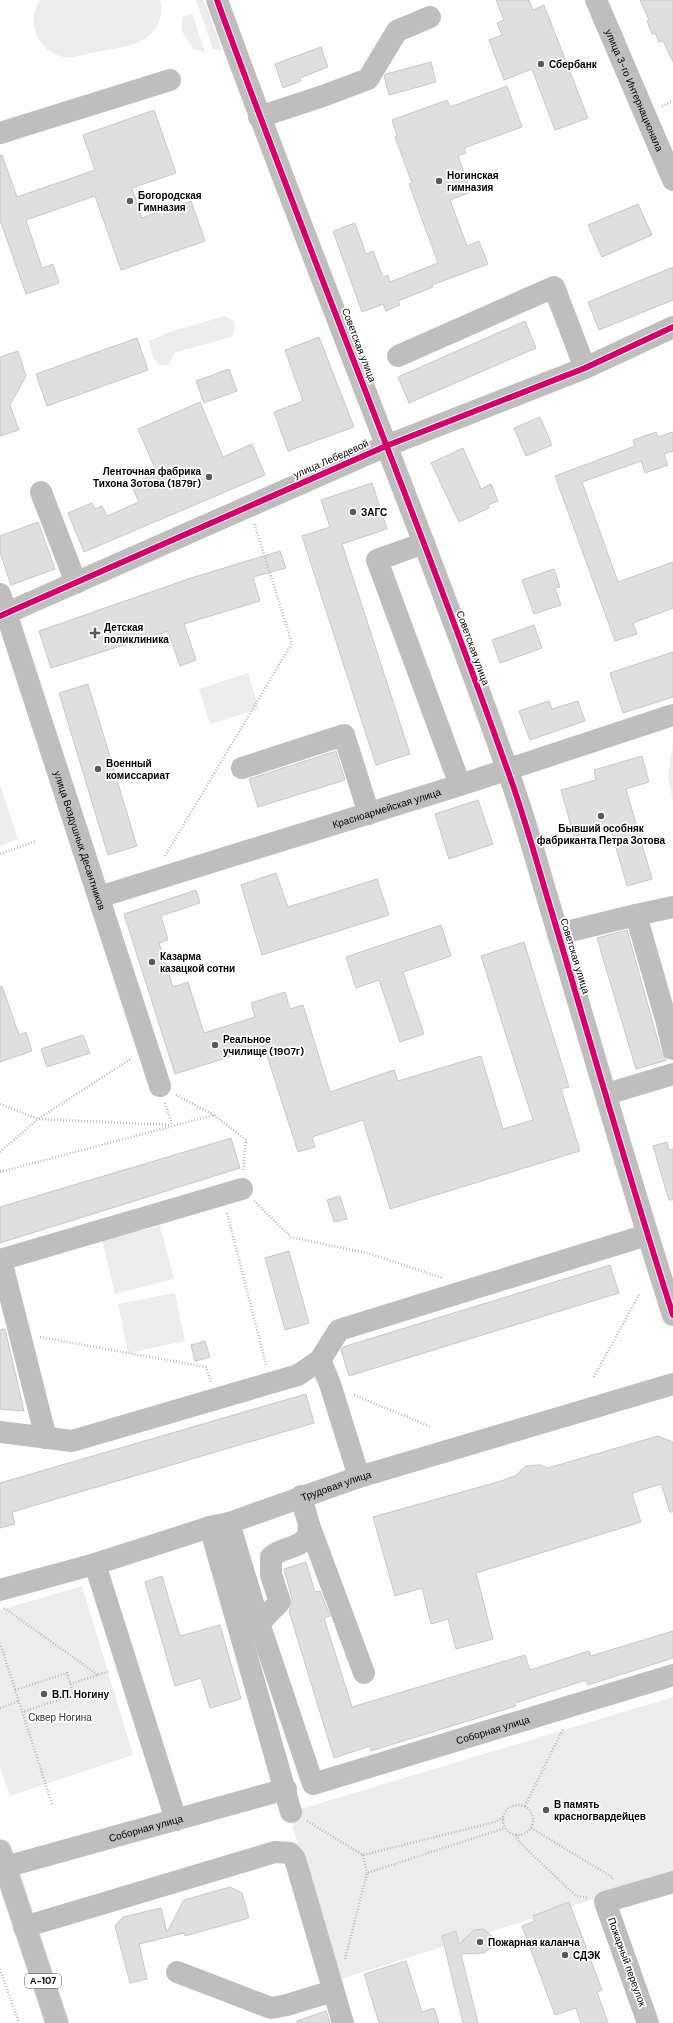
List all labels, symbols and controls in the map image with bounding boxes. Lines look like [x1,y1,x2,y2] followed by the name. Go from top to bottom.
[603,27,667,154] street label: улица 3-го Интернационала
[549,58,598,71] place label: Сбербанк
[536,59,546,69] marker: Сбербанк
[447,169,499,194] place label: Ногинская гимназия
[434,176,444,186] marker: Ногинская гимназия
[138,189,202,214] place label: Богородская Гимназия
[125,196,135,206] marker: Богородская Гимназия
[339,306,379,384] street label: Советская улица
[291,437,371,481] street label: улица Лебедевой
[93,465,201,490] place label: Ленточная фабрика Тихона Зотова (1879г)
[204,472,214,482] marker: Ленточная фабрика Тихона Зотова (1879г)
[361,506,387,519] place label: ЗАГС
[348,507,358,517] marker: ЗАГС
[453,609,493,687] street label: Советская улица
[104,621,169,646] place label: Детская поликлиника
[89,627,101,639] marker: Детская поликлиника
[106,757,170,782] place label: Военный комиссариат
[93,764,103,774] marker: Военный комиссариат
[51,769,109,911] street label: улица Воздушных Десантников
[331,785,443,831] street label: Красноармейская улица
[596,811,606,821] marker: Бывший особняк фабриканта Петра Зотова
[537,822,666,847] place label: Бывший особняк фабриканта Петра Зотова
[557,917,593,996] street label: Советская улица
[160,950,235,975] place label: Казарма казацкой сотни
[147,957,157,967] marker: Казарма казацкой сотни
[223,1033,304,1058] place label: Реальное училище (1907г)
[210,1040,220,1050] marker: Реальное училище (1907г)
[299,1467,373,1504] street label: Трудовая улица
[52,1688,109,1701] place label: В.П. Ногину
[39,1689,49,1699] marker: В.П. Ногину
[28,1711,92,1724] park label: Сквер Ногина
[454,1712,532,1747] street label: Соборная улица
[554,1798,646,1823] place label: В память красногвардейцев
[541,1805,551,1815] marker: В память красногвардейцев
[107,1811,185,1844] street label: Соборная улица
[605,1916,649,2009] street label: Пожарный переулок
[488,1936,580,1949] place label: Пожарная каланча
[475,1937,485,1947] marker: Пожарная каланча
[573,1949,601,1962] place label: СДЭК
[560,1950,570,1960] marker: СДЭК
[25,1974,61,1988] road number: А-107

